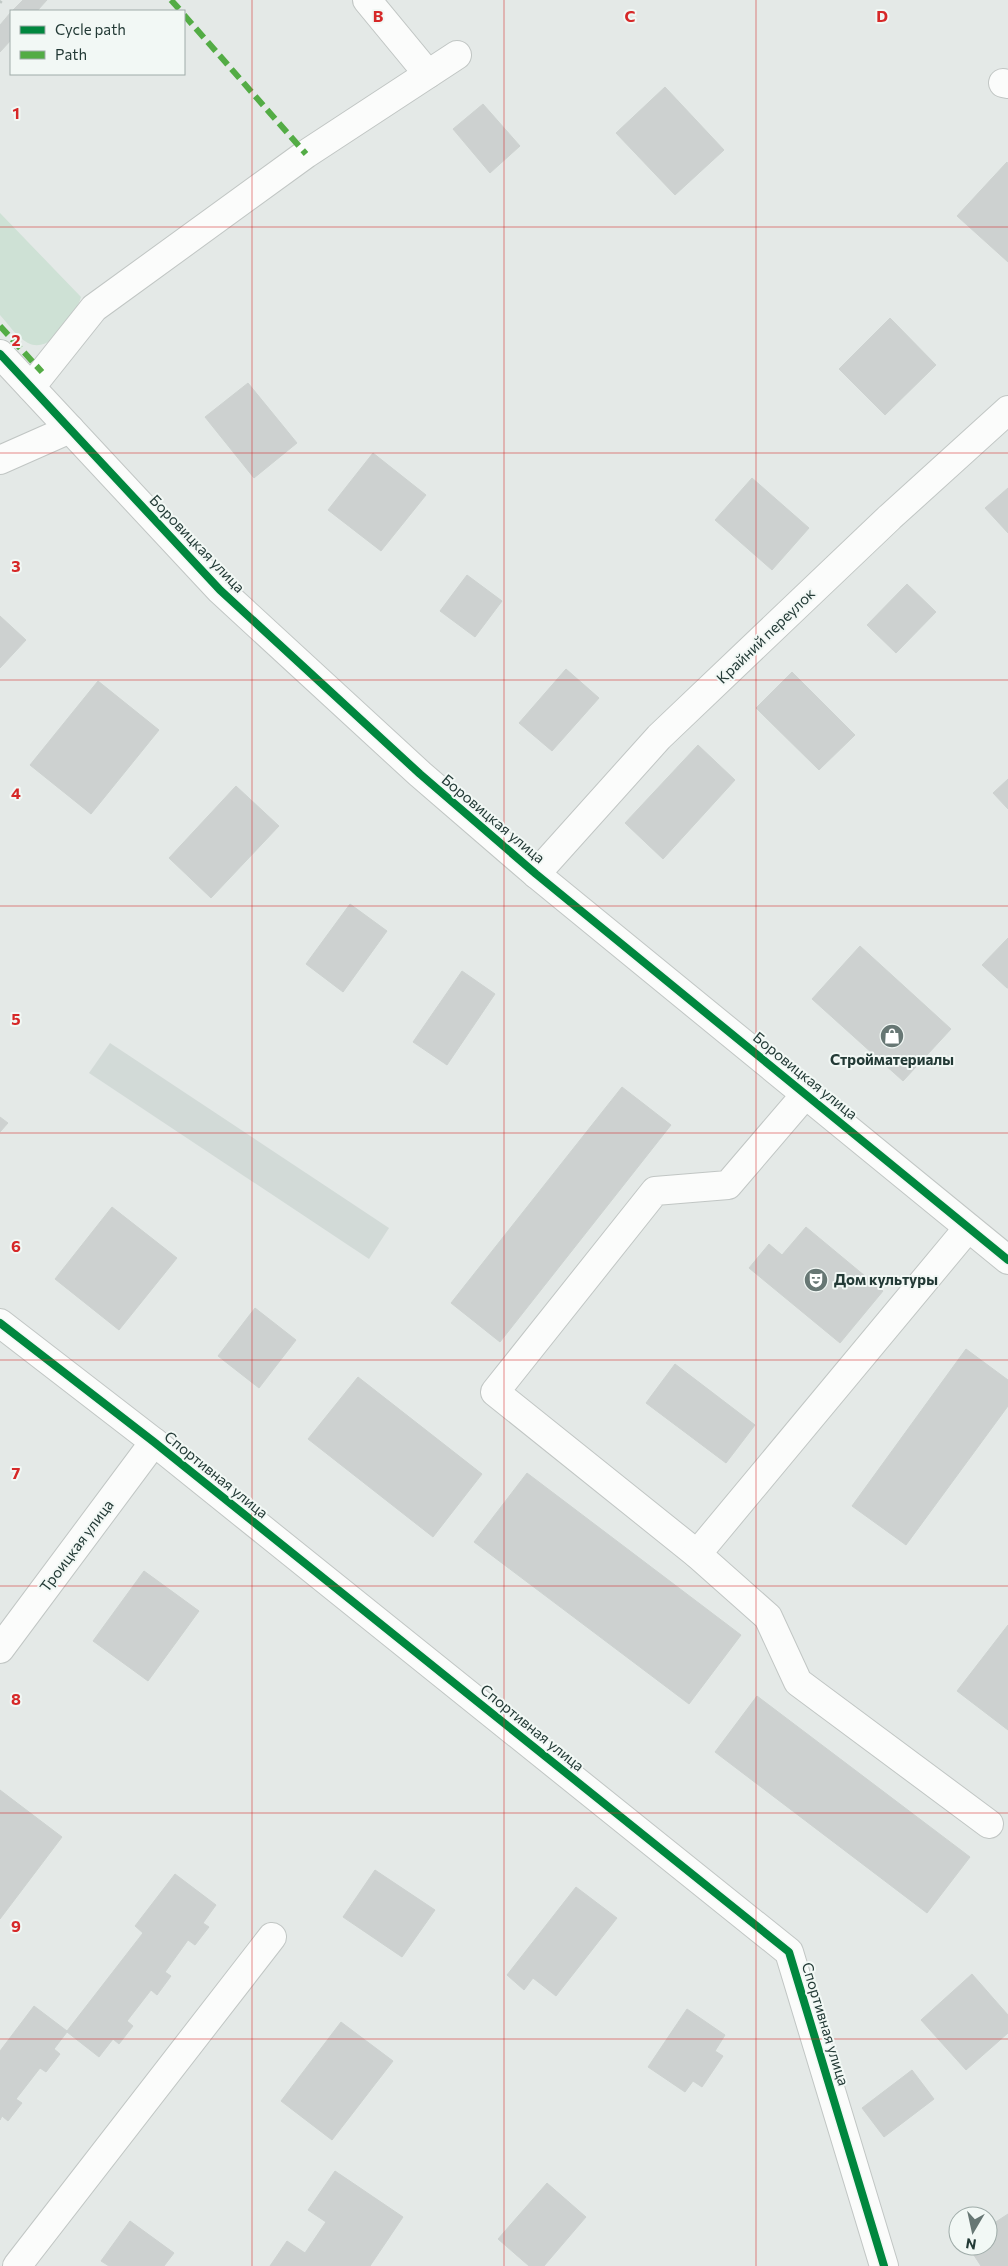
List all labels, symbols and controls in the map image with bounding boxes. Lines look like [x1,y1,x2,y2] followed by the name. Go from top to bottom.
[373,6,384,25] text: B
[625,6,636,25] text: C
[876,6,888,25] text: D
[10,10,185,75] legend
[55,20,126,38] text: Cycle path
[55,45,87,63] text: Path
[12,103,20,122] text: 1
[11,330,21,349] text: 2
[146,491,249,596] street label: Боровицкая улица
[11,556,21,575] text: 3
[712,584,818,687] street label: Крайний переулок
[438,770,549,867] street label: Боровицкая улица
[11,783,21,802] text: 4
[11,1009,21,1028] text: 5
[879,1023,905,1049] shop icon: Стройматериалы
[750,1028,861,1123] street label: Боровицкая улица
[830,1050,954,1068] place label: Стройматериалы
[11,1236,21,1255] text: 6
[803,1267,829,1293] theatre icon: Дом культуры
[834,1270,938,1288] place label: Дом культуры
[161,1427,272,1522] street label: Спортивная улица
[12,1463,21,1482] text: 7
[36,1496,117,1595] street label: Троицкая улица
[477,1680,588,1775] street label: Спортивная улица
[11,1689,21,1708] text: 8
[11,1916,21,1935] text: 9
[799,1960,853,2088] street label: Спортивная улица
[948,2206,998,2256] north arrow
[964,2235,977,2254] text: N

